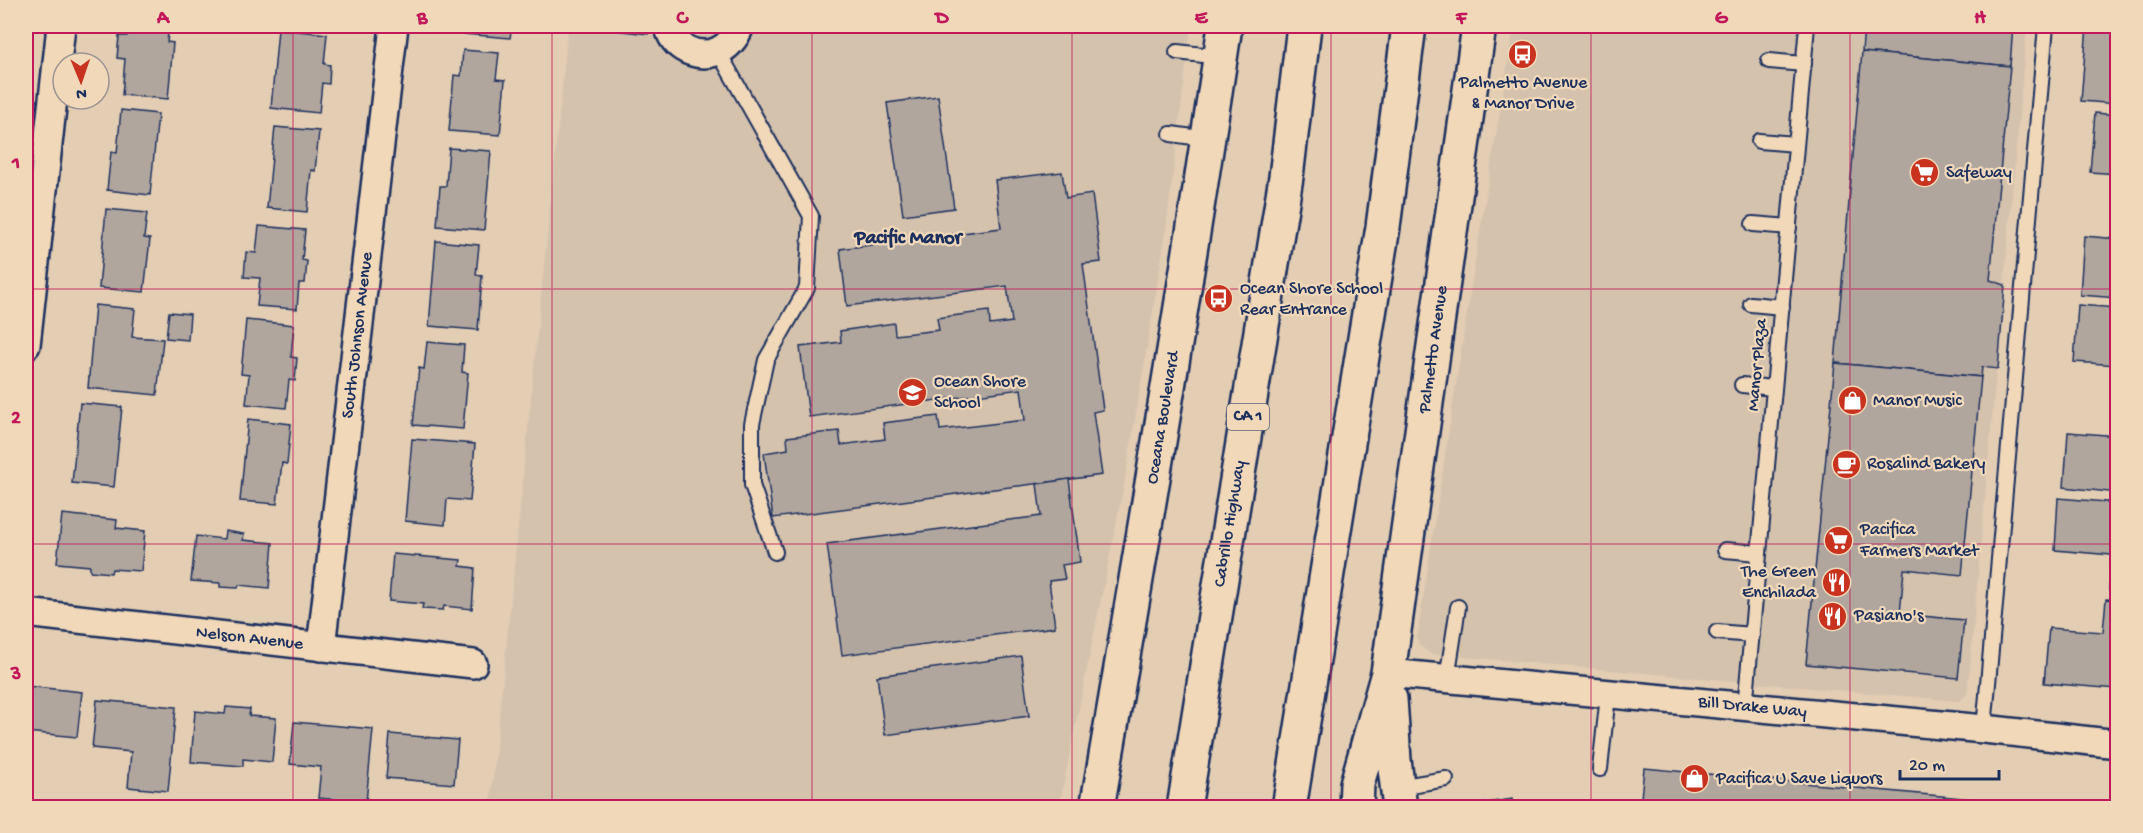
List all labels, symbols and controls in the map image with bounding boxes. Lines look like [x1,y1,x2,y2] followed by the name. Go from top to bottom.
[156,8,171,31] text: A
[416,8,428,31] text: B
[676,8,690,31] text: C
[933,8,949,31] text: D
[1195,8,1209,31] text: E
[1455,8,1468,31] text: F
[1715,8,1729,31] text: G
[1974,8,1986,31] text: H
[1507,38,1539,70] bus stop icon: Palmetto Avenue & Manor Drive
[51,51,111,111] north arrow
[1458,73,1588,115] place label: Palmetto Avenue & Manor Drive
[75,83,87,102] text: N
[11,153,20,176] text: 1
[1909,157,1941,189] supermarket icon: Safeway
[1946,163,2012,184] place label: Safeway
[853,227,964,251] district label: Pacific Manor
[337,250,378,420] street label: South Johnson Avenue
[1240,279,1383,321] place label: Ocean Shore School Rear Entrance
[1203,283,1235,315] bus stop icon: Ocean Shore School Rear Entrance
[1414,284,1453,416] street label: Palmetto Avenue
[1743,317,1773,412] street label: Manor Plaza
[1142,348,1185,485] street label: Oceana Boulevard
[934,372,1027,414] place label: Ocean Shore School
[897,376,929,408] school or university icon: Ocean Shore School
[1836,385,1868,417] shop icon: Manor Music
[1873,391,1962,412] place label: Manor Music
[1227,404,1269,430] road number: CA 1
[11,408,21,431] text: 2
[1830,448,1862,480] cafe icon: Rosalind Bakery
[1867,454,1986,475] place label: Rosalind Bakery
[1209,459,1251,589] street label: Cabrillo Highway
[1859,520,1980,562] place label: Pacifica Farmers Market
[1823,524,1855,556] supermarket icon: Pacifica Farmers Market
[1740,562,1817,604] place label: The Green Enchilada
[1821,566,1853,598] restaurant icon: The Green Enchilada
[1817,600,1849,632] restaurant icon: Pasiano's
[1853,606,1925,627] place label: Pasiano's
[195,622,305,655] street label: Nelson Avenue
[10,664,21,687] text: 3
[1696,692,1808,723] street label: Bill Drake Way
[1900,743,1999,781] scale bar
[1909,756,1945,777] text: 20 m
[1679,763,1711,795] shop icon: Pacifica U Save Liquors
[1715,769,1884,790] place label: Pacifica U Save Liquors

